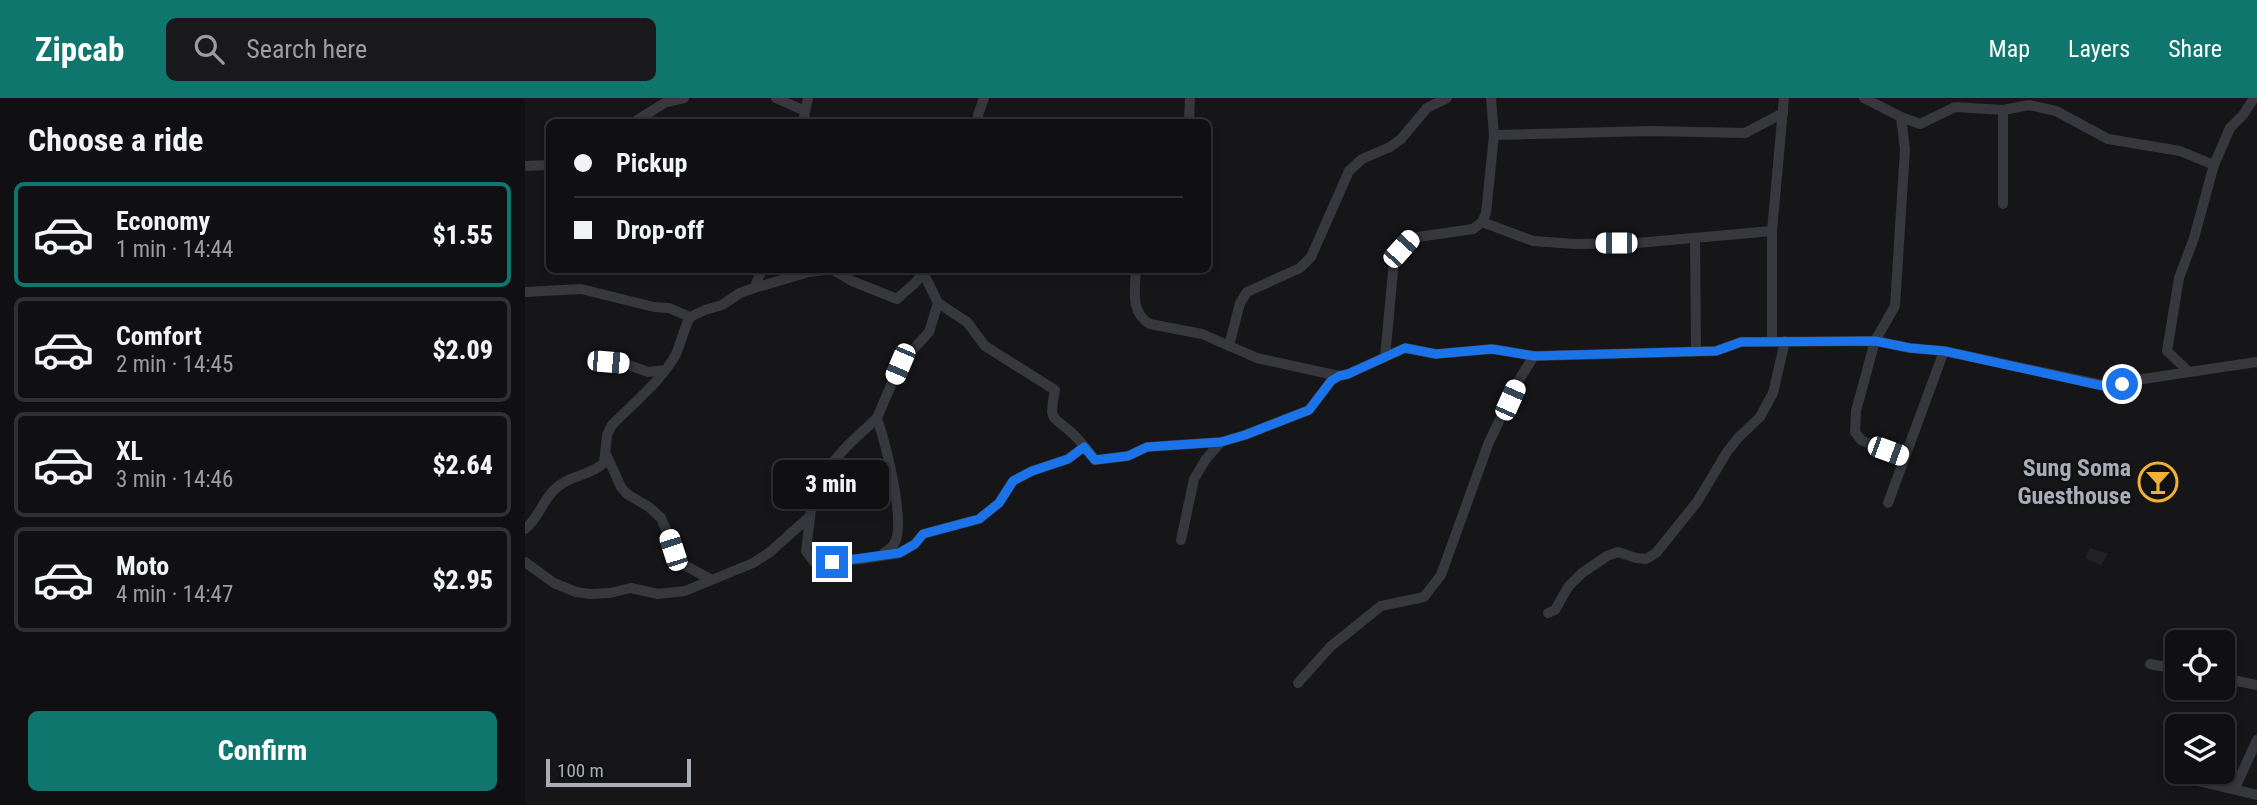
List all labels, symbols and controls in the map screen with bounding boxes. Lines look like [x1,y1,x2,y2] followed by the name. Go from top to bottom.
[166,18,656,81] search box
[35,30,124,69] text: Zipcab
[190,30,228,68] icon: search
[246,34,367,64] text: Search here
[1989,35,2030,63] text: Map
[2068,35,2130,63] text: Layers
[2168,35,2222,63] text: Share
[28,121,203,159] text: Choose a ride
[616,148,687,178] text: Pickup
[32,203,95,266] icon: car
[116,206,210,236] text: Economy
[616,215,704,245] text: Drop-off
[432,220,493,250] text: $1.55
[1380,226,1423,272] car
[1596,233,1638,254] car
[116,236,233,263] text: 1 min · 14:44
[32,318,95,381] icon: car
[116,321,202,351] text: Comfort
[432,335,493,365] text: $2.09
[883,341,918,387] car
[587,350,630,374] car
[116,351,233,378] text: 2 min · 14:45
[2106,368,2138,400] route start
[1492,377,1529,423] car
[32,433,95,496] icon: car
[1865,434,1912,468] car
[116,436,143,466] text: XL
[432,450,493,480] text: $2.64
[2017,454,2131,510] place label: Sung Soma Guesthouse
[774,461,890,510] callout: 3 min
[2137,461,2179,503] bar icon: Sung Soma Guesthouse
[116,466,233,493] text: 3 min · 14:46
[805,471,857,498] text: 3 min
[657,527,690,573] car
[816,546,848,578] route end
[32,548,95,611] icon: car
[116,551,169,581] text: Moto
[432,565,493,595] text: $2.95
[116,581,233,608] text: 4 min · 14:47
[2165,630,2235,784] map controls
[2165,630,2235,700] button: locate
[28,711,497,791] button: Confirm
[2165,714,2235,784] button: layers
[546,756,691,788] scale bar
[557,759,604,782] text: 100 m

